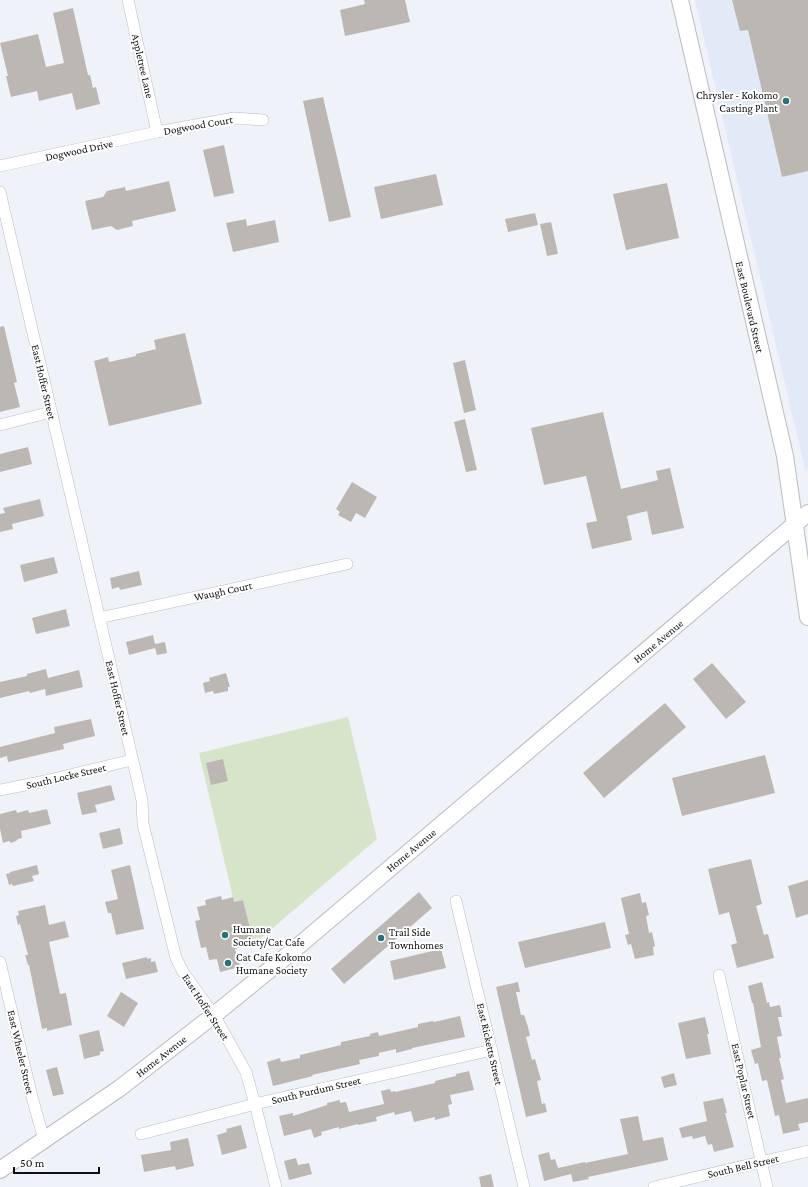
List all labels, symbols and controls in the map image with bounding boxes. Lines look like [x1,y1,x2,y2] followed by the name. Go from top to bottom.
[129,33,156,100] street label: Appletree Lane
[696,89,779,115] place label: Chrysler - Kokomo Casting Plant
[781,96,791,106] marker: Chrysler - Kokomo Casting Plant
[162,113,234,138] street label: Dogwood Court
[44,137,114,164] street label: Dogwood Drive
[734,260,766,354] street label: East Boulevard Street
[30,343,59,421] street label: East Hoffer Street
[193,579,254,604] street label: Waugh Court
[631,617,685,665] street label: Home Avenue
[104,659,133,737] street label: East Hoffer Street
[25,761,107,791] street label: South Locke Street
[384,826,438,874] street label: Home Avenue
[233,923,305,949] place label: Humane Society/Cat Cafe
[389,926,443,951] place label: Trail Side Townhomes
[220,930,230,940] marker: Humane Society/Cat Cafe
[376,933,386,943] marker: Trail Side Townhomes
[236,951,312,977] place label: Cat Cafe Kokomo Humane Society
[223,958,233,968] marker: Cat Cafe Kokomo Humane Society
[180,972,232,1043] street label: East Hoffer Street
[475,1002,505,1087] street label: East Ricketts Street
[5,1009,37,1096] street label: East Wheeler Street
[133,1032,189,1079] street label: Home Avenue
[728,1042,759,1121] street label: East Poplar Street
[270,1074,362,1106] street label: South Purdum Street
[14,1149,99,1175] scale bar
[706,1152,780,1180] street label: South Bell Street
[20,1156,45,1170] text: 50 m

